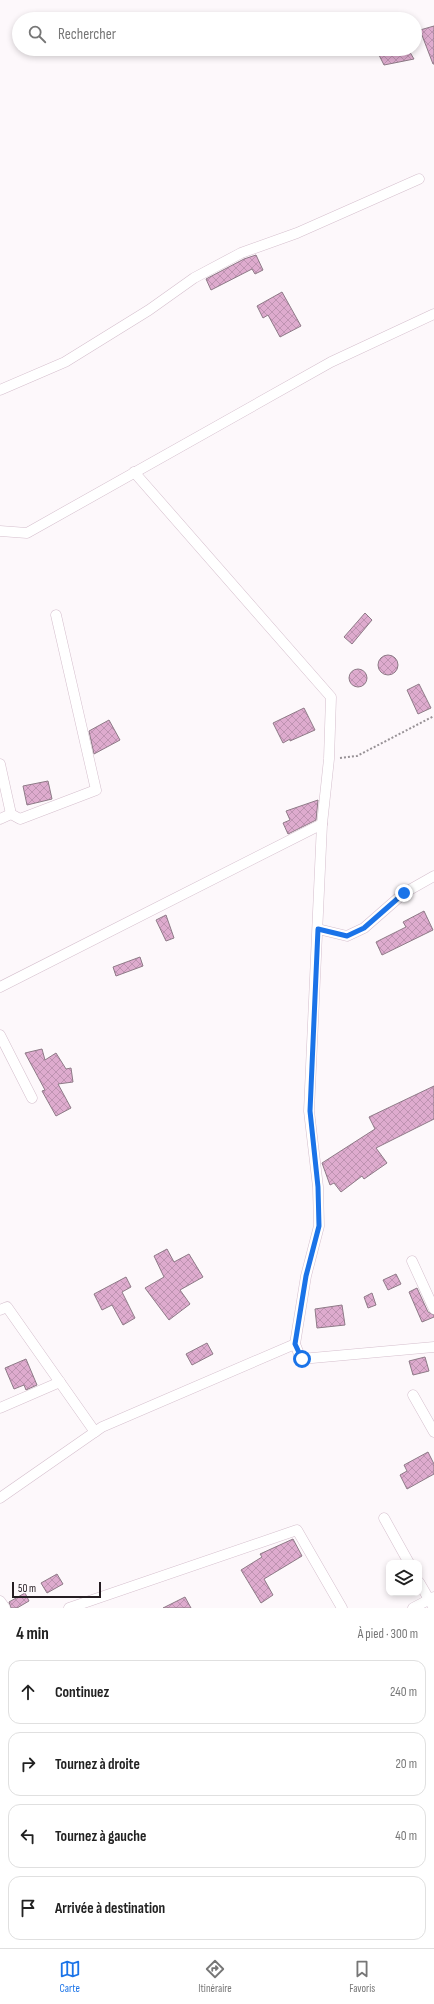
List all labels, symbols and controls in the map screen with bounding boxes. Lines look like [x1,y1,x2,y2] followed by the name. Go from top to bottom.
[12,12,422,56] search box
[26,23,48,45] icon: search
[58,25,116,44] text: Rechercher
[395,884,413,902] route end
[293,1350,311,1368] route start
[386,1560,422,1596] map controls
[386,1560,422,1596] button: layers
[12,1580,101,1599] scale bar
[18,1582,36,1595] text: 50 m
[16,1624,49,1644] text: 4 min
[358,1626,418,1642] text: À pied · 300 m
[17,1681,39,1703] icon: ahead
[55,1683,109,1702] text: Continuez
[390,1684,417,1700] text: 240 m
[17,1753,39,1775] icon: right
[55,1755,140,1774] text: Tournez à droite
[395,1756,417,1772] text: 20 m
[17,1825,39,1847] icon: left
[55,1827,146,1846] text: Tournez à gauche
[395,1828,417,1844] text: 40 m
[17,1897,39,1919] icon: arrive
[55,1899,165,1918] text: Arrivée à destination
[59,1958,81,1995] tab: Carte
[198,1958,232,1995] tab: Itinéraire
[349,1958,375,1995] tab: Favoris

